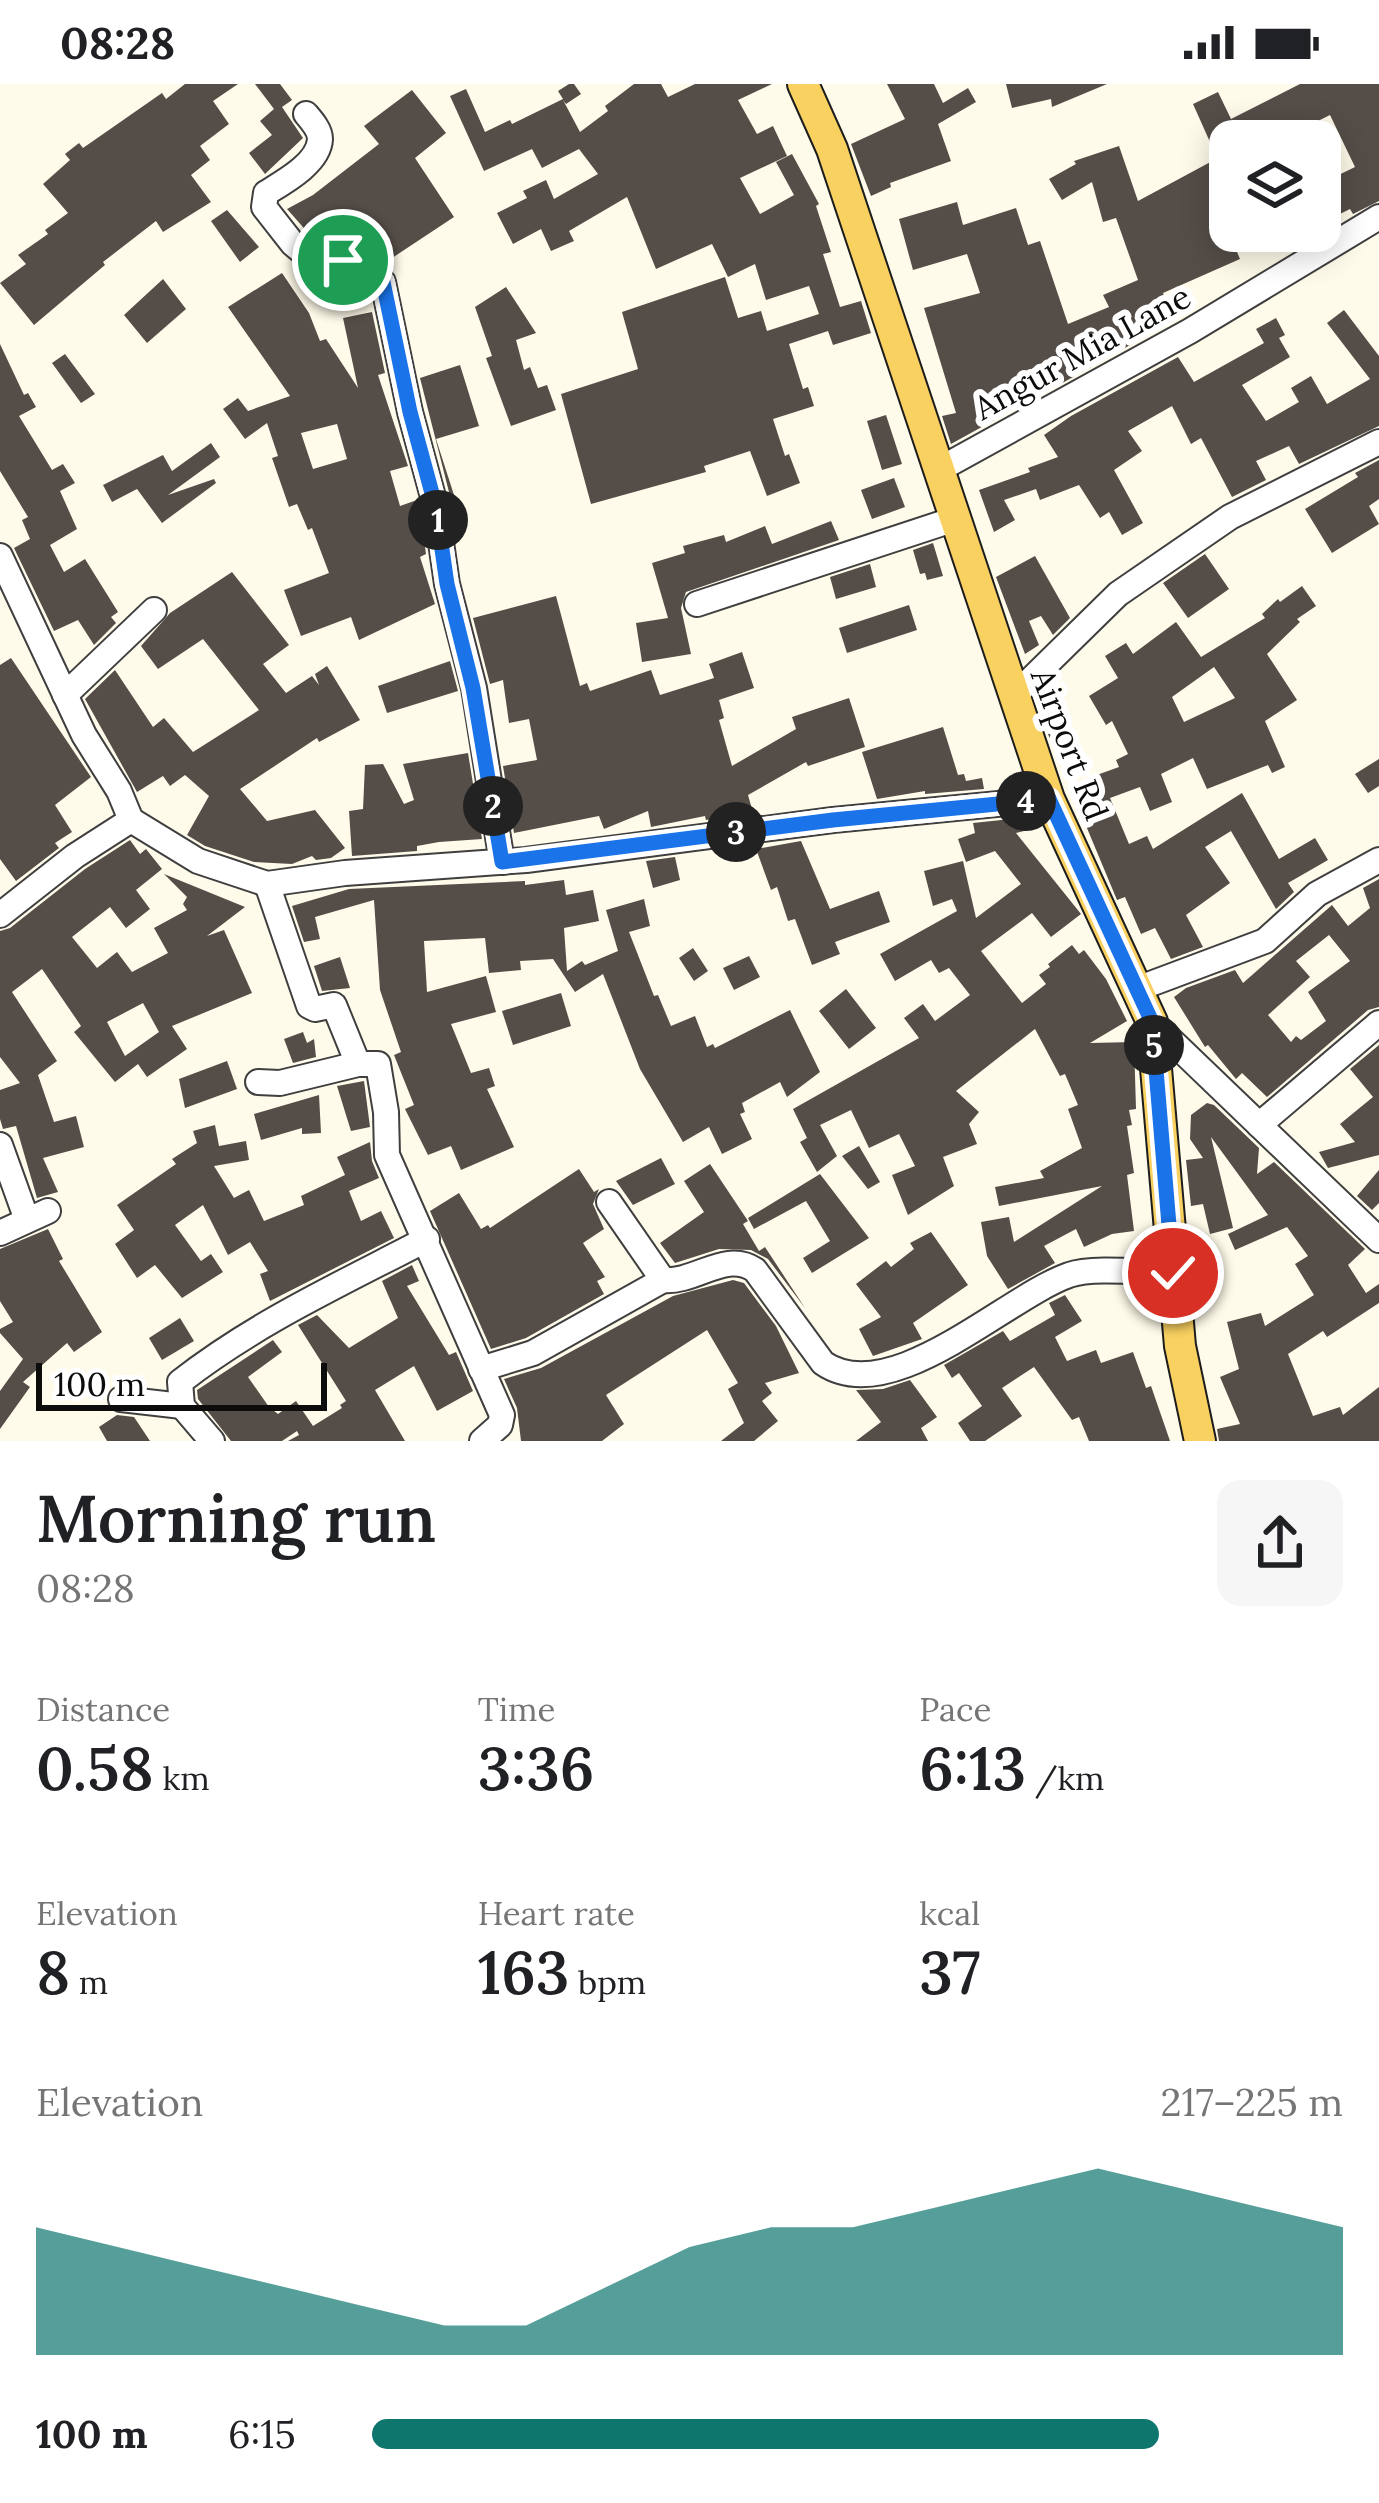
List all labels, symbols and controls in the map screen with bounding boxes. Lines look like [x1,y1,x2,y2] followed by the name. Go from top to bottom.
[60,14,175,71] text: 08:28
[1209,120,1341,252] map controls
[1209,120,1341,252] button: layers
[292,209,394,311] pin
[310,227,376,293] icon: arrive
[965,275,1198,429] street label: Angur Mia Lane
[408,490,468,550] pin: 1
[431,499,445,541] text: 1
[1021,661,1118,826] street label: Airport Rd
[996,771,1056,831] pin: 4
[463,776,523,836] pin: 2
[1017,780,1035,822] text: 4
[484,785,502,827] text: 2
[706,802,766,862] pin: 3
[727,811,745,853] text: 3
[1124,1015,1184,1075] pin: 5
[1145,1024,1163,1066] text: 5
[1122,1222,1224,1324] pin
[1140,1240,1206,1306] icon: check
[36,1357,327,1410] scale bar
[54,1363,145,1405] text: 100 m
[36,1476,436,1560] text: Morning run
[1217,1480,1343,1606] button: share
[36,1563,135,1613] text: 08:28
[36,1688,170,1730] text: Distance
[478,1688,555,1730] text: Time
[919,1688,991,1730] text: Pace
[36,1730,154,1806] text: 0.58
[478,1730,594,1806] text: 3:36
[919,1730,1026,1806] text: 6:13
[154,1757,210,1799] text: km
[1026,1757,1105,1799] text: /km
[36,1892,178,1934] text: Elevation
[478,1892,635,1934] text: Heart rate
[919,1892,980,1934] text: kcal
[36,1934,70,2010] text: 8
[478,1934,569,2010] text: 163
[919,1934,980,2010] text: 37
[70,1961,108,2003] text: m
[569,1961,646,2003] text: bpm
[36,2077,204,2127] text: Elevation
[1161,2077,1343,2127] text: 217–225 m
[36,2409,148,2459] text: 100 m
[228,2409,296,2459] text: 6:15

